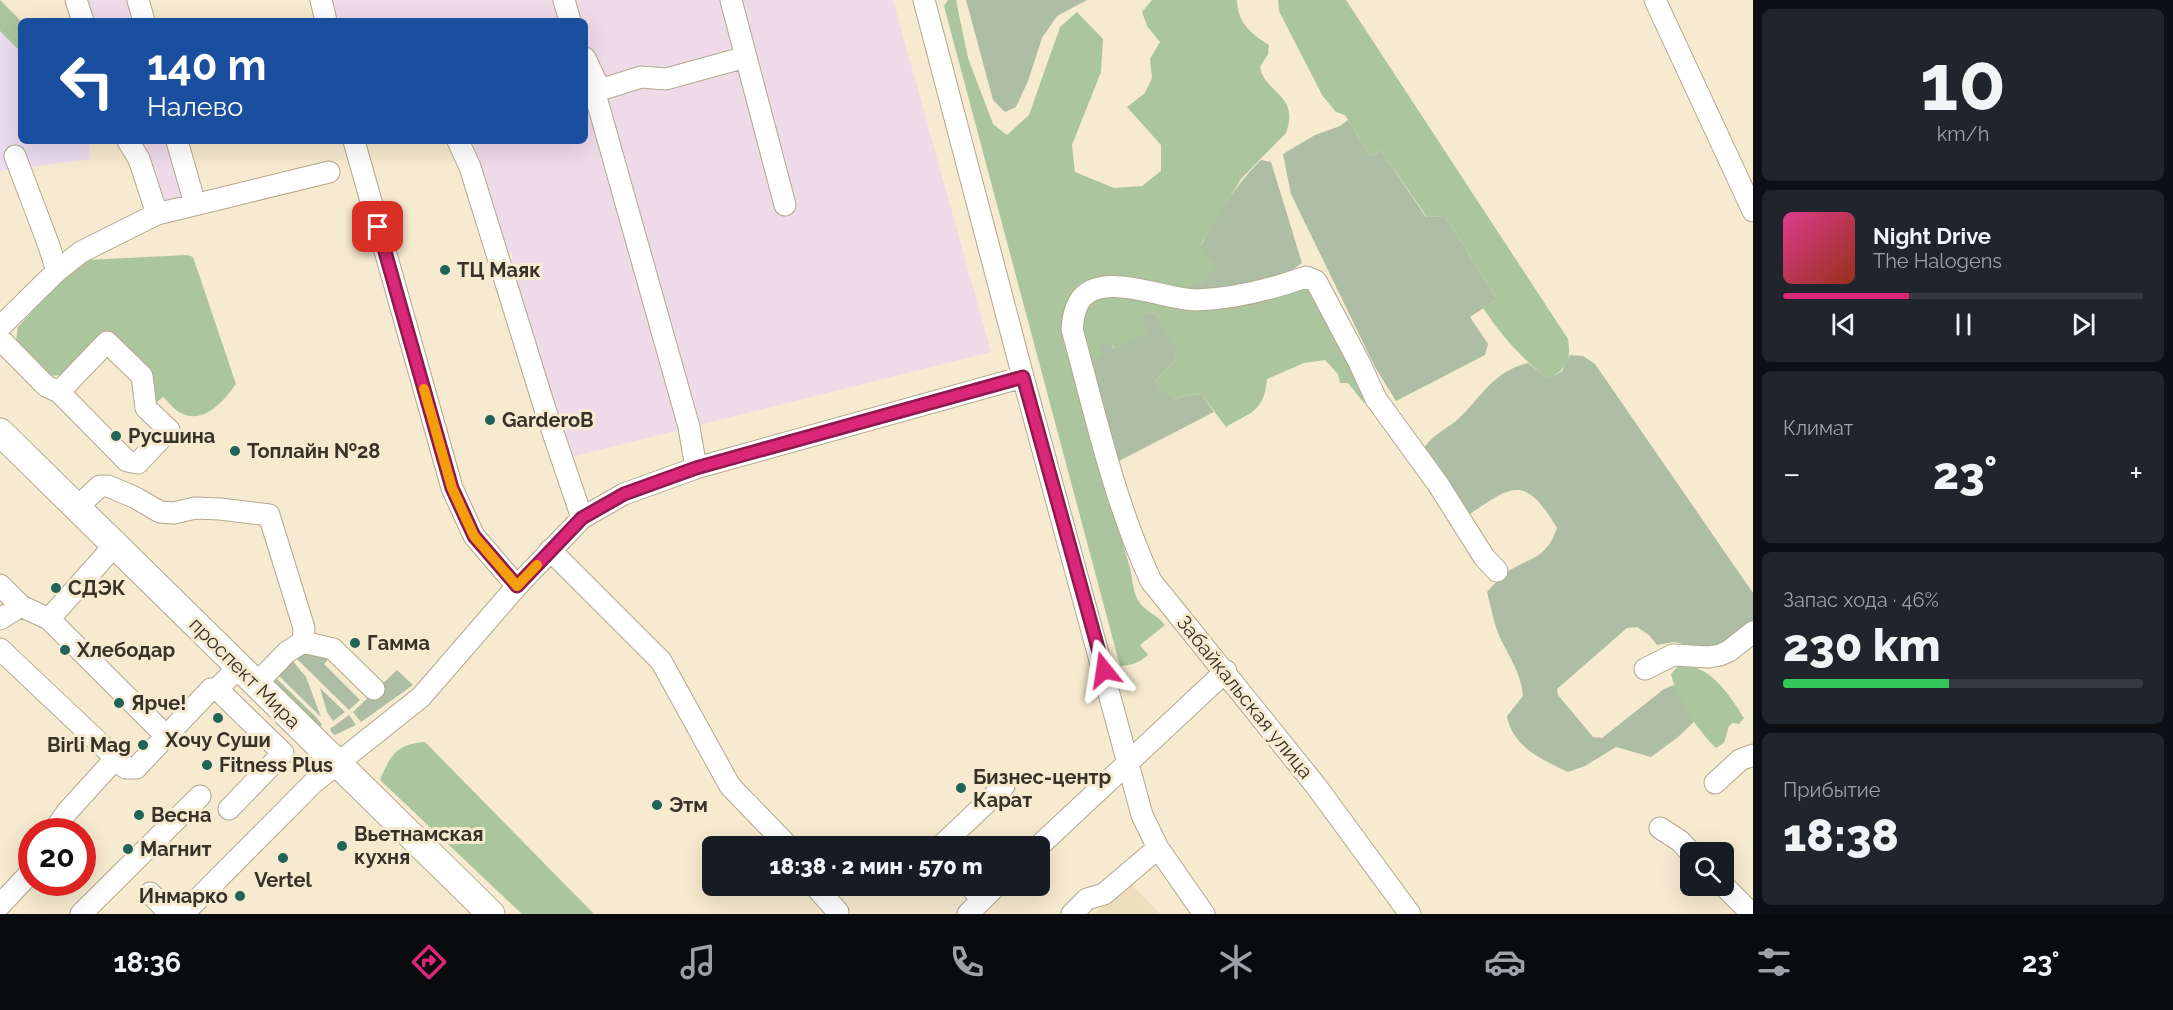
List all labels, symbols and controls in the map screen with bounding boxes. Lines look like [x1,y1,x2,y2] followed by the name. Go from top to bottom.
[1920,37,2006,128] text: 10
[147,41,267,90] text: 140 m
[48,42,126,120] icon: left
[147,91,243,122] text: Налево
[1937,122,1989,146] text: km/h
[352,201,403,252] pin
[361,210,394,243] icon: arrive
[1873,223,1991,249] text: Night Drive
[1873,249,2002,273] text: The Halogens
[457,258,541,282] place label: ТЦ Маяк
[438,263,452,277] marker: ТЦ Маяк
[1827,308,1860,341] icon: previous
[1947,308,1980,341] icon: pause
[2067,308,2100,341] icon: next
[502,408,594,432] place label: GarderoB
[483,413,497,427] marker: GarderoB
[1783,416,1853,440] text: Климат
[128,424,215,448] place label: Русшина
[109,429,123,443] marker: Русшина
[247,439,380,463] place label: Топлайн №28
[228,444,242,458] marker: Топлайн №28
[1933,447,1997,500] text: 23°
[1783,454,1801,493] text: −
[2129,454,2143,493] text: +
[68,576,126,600] place label: СДЭК
[49,581,63,595] marker: СДЭК
[1783,588,1939,612] text: Запас хода · 46%
[1172,611,1318,783] street label: Забайкальская улица
[184,612,306,734] street label: проспект Мира
[1783,619,1941,672] text: 230 km
[367,631,430,655] place label: Гамма
[348,636,362,650] marker: Гамма
[76,638,175,662] place label: Хлебодар
[1072,638,1136,702] position arrow
[58,643,72,657] marker: Хлебодар
[131,691,186,715] place label: Ярче!
[112,696,126,710] marker: Ярче!
[211,711,225,725] marker: Хочу Суши
[164,728,271,752] place label: Хочу Суши
[47,733,131,757] place label: Birli Mag
[136,738,150,752] marker: Birli Mag
[219,753,333,777] place label: Fitness Plus
[200,758,214,772] marker: Fitness Plus
[973,765,1111,812] place label: Бизнес-центр Карат
[1783,778,1880,802] text: Прибытие
[954,781,968,795] marker: Бизнес-центр Карат
[669,793,708,817] place label: Этм
[650,798,664,812] marker: Этм
[151,803,211,827] place label: Весна
[132,808,146,822] marker: Весна
[1783,809,1899,862] text: 18:38
[18,818,96,896] speed limit sign: 20
[354,822,484,869] place label: Вьетнамская кухня
[140,837,211,861] place label: Магнит
[335,839,349,853] marker: Вьетнамская кухня
[121,842,135,856] marker: Магнит
[1680,842,1734,896] map controls
[1680,842,1734,896] button: search
[276,851,290,865] marker: Vertel
[769,853,983,879] text: 18:38 · 2 мин · 570 m
[254,868,313,892] place label: Vertel
[139,884,228,908] place label: Инмарко
[233,889,247,903] marker: Инмарко
[408,941,450,983] icon: directions
[677,941,719,983] icon: music
[946,941,988,983] icon: phone
[1215,941,1257,983] icon: climate
[1484,941,1526,983] icon: car
[1753,941,1795,983] icon: filters
[113,947,181,978] text: 18:36
[2022,947,2059,978] text: 23°

